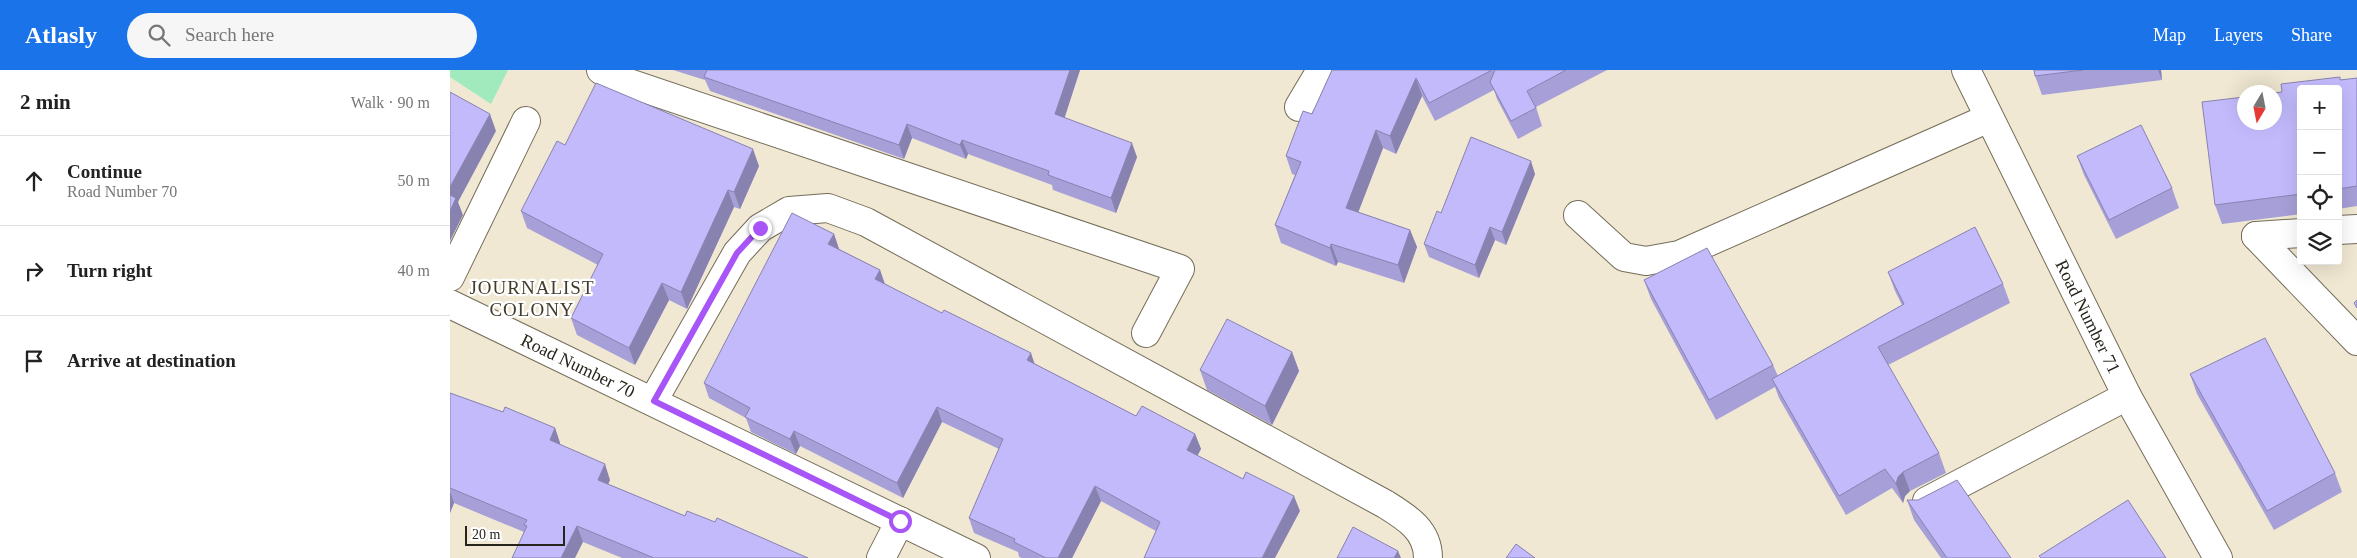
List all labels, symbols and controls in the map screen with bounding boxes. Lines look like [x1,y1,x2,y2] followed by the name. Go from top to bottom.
[127,13,477,58] search box
[145,21,173,49] icon: search
[25,22,97,48] text: Atlasly
[185,24,274,45] text: Search here
[2153,25,2186,45] text: Map
[2214,25,2263,45] text: Layers
[2291,25,2332,45] text: Share
[2237,85,2282,130] north arrow
[2297,85,2342,265] map controls
[2297,85,2342,130] button: +
[20,90,71,114] text: 2 min
[351,94,430,111] text: Walk · 90 m
[2297,130,2342,175] button: −
[67,161,142,182] text: Continue
[20,167,48,195] icon: ahead
[398,172,430,189] text: 50 m
[2297,175,2342,220] button: locate
[67,183,177,200] text: Road Number 70
[749,217,772,240] route end
[2297,220,2342,265] button: layers
[20,257,48,285] icon: right
[2051,257,2124,377] street label: Road Number 71
[67,260,152,281] text: Turn right
[398,262,430,279] text: 40 m
[469,277,595,320] district label: JOURNALIST COLONY
[518,330,638,402] street label: Road Number 70
[20,347,48,375] icon: arrive
[67,350,236,371] text: Arrive at destination
[889,510,912,533] route start
[465,523,565,546] scale bar
[472,527,500,542] text: 20 m

